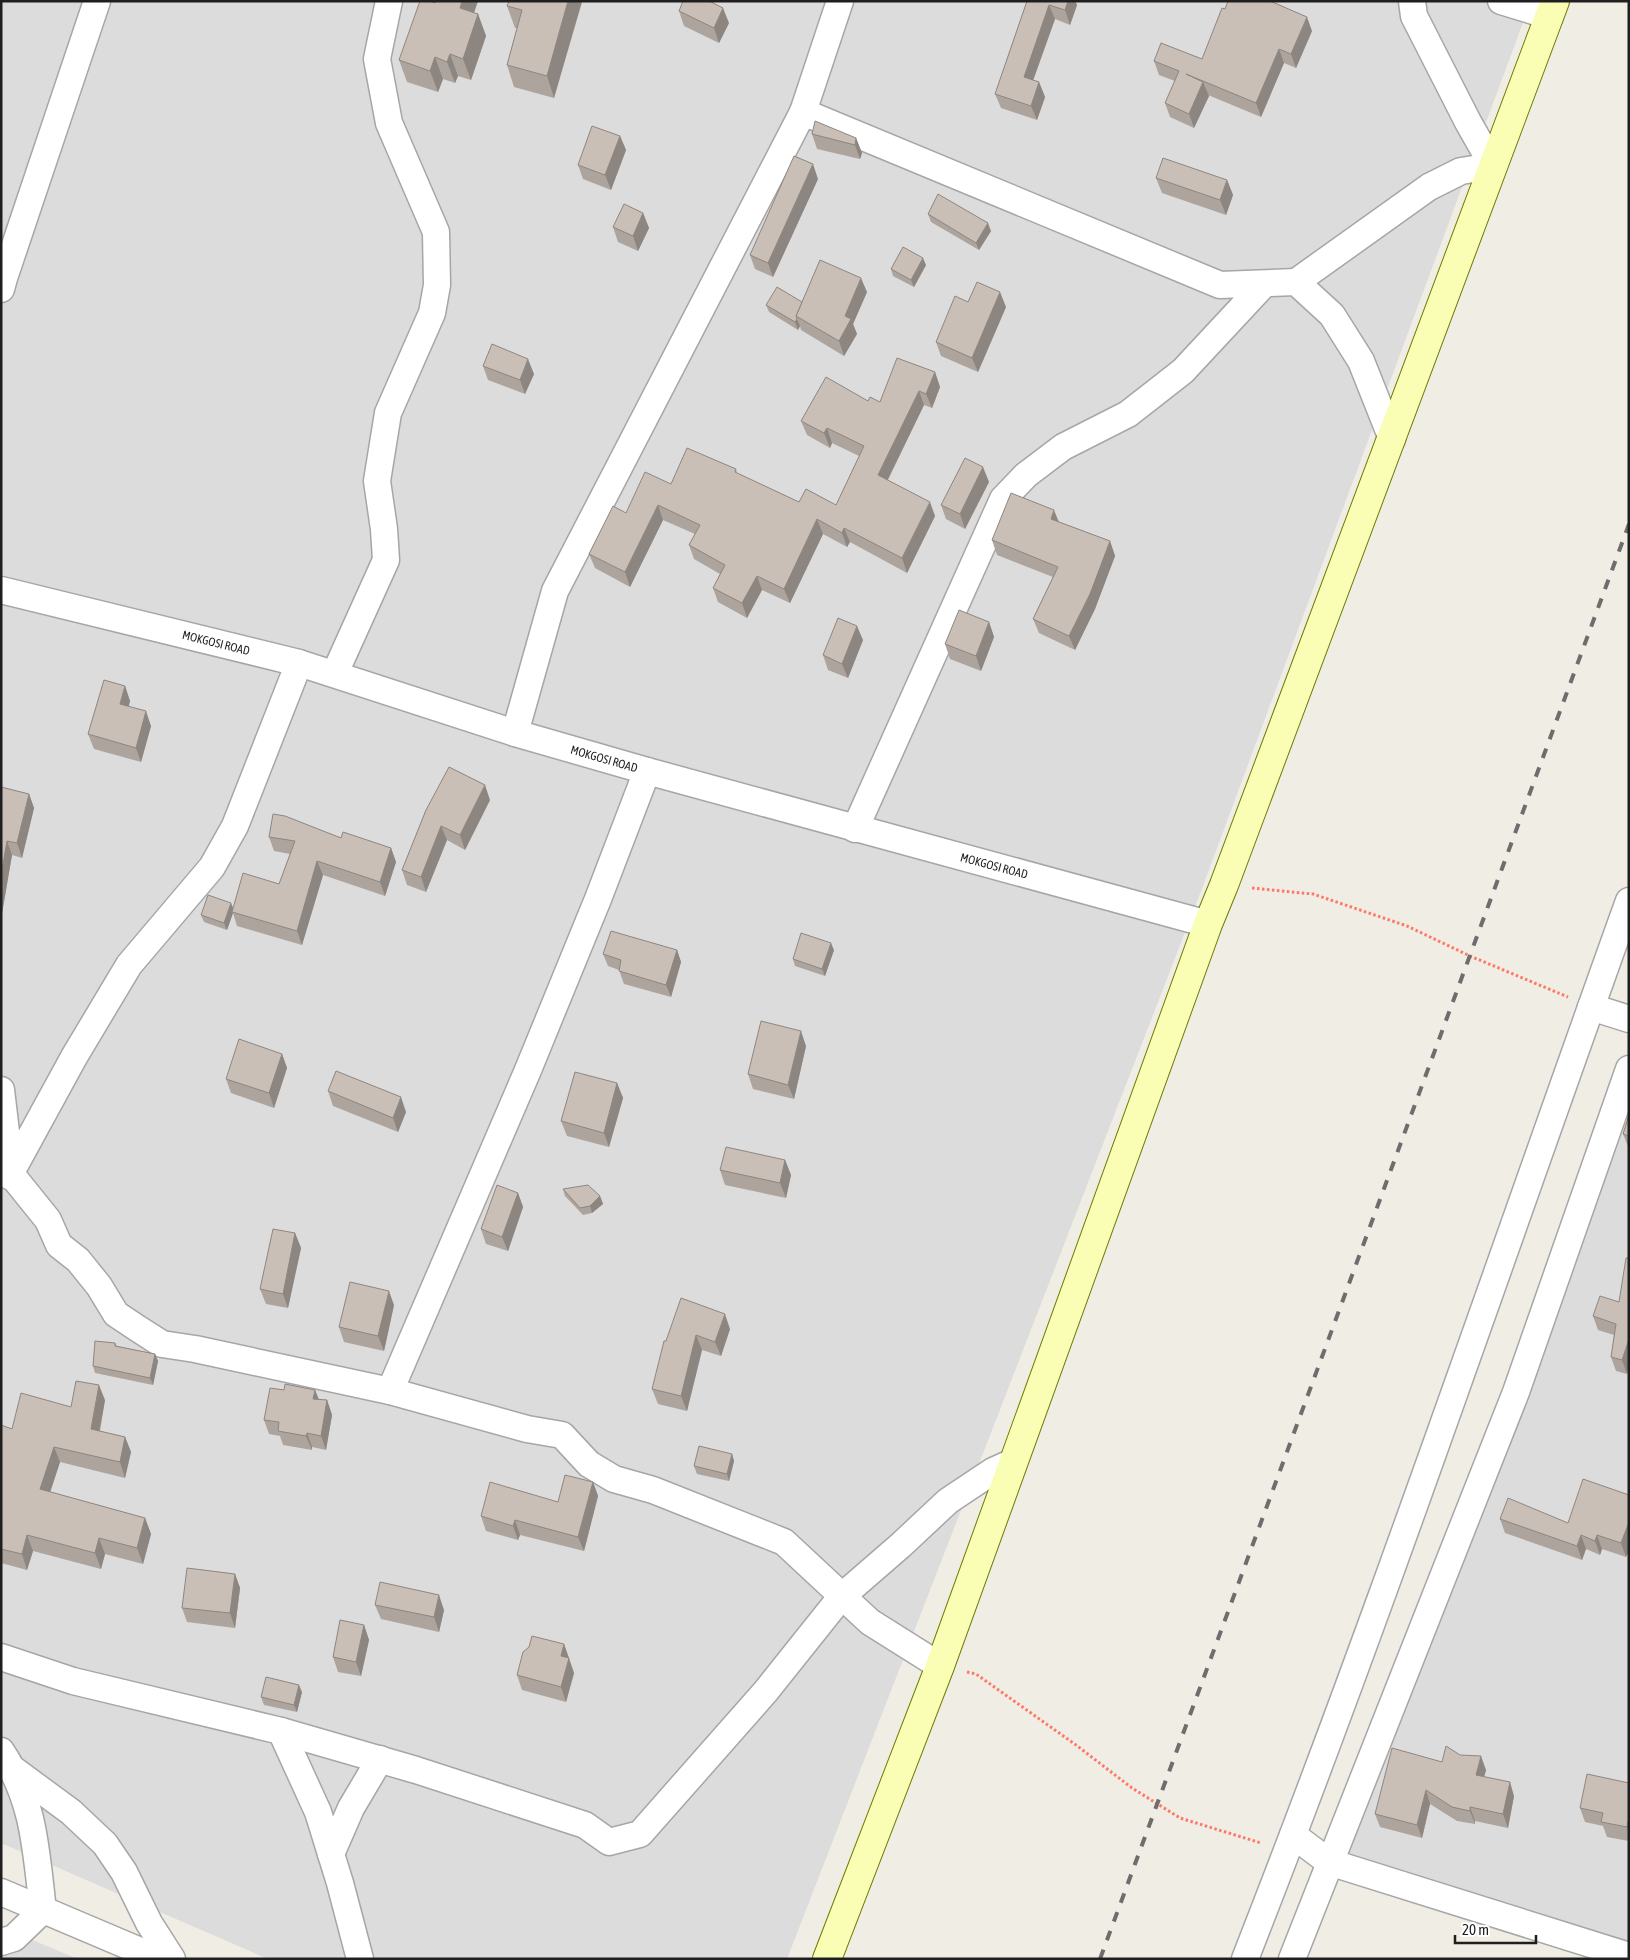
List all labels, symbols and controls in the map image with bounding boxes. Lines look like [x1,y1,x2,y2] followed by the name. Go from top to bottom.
[181,628,252,658] street label: MOKGOSI ROAD
[569,743,639,775] street label: MOKGOSI ROAD
[959,850,1029,882] street label: MOKGOSI ROAD
[1455,1912,1536,1944] scale bar
[1462,1921,1489,1938] text: 20 m

